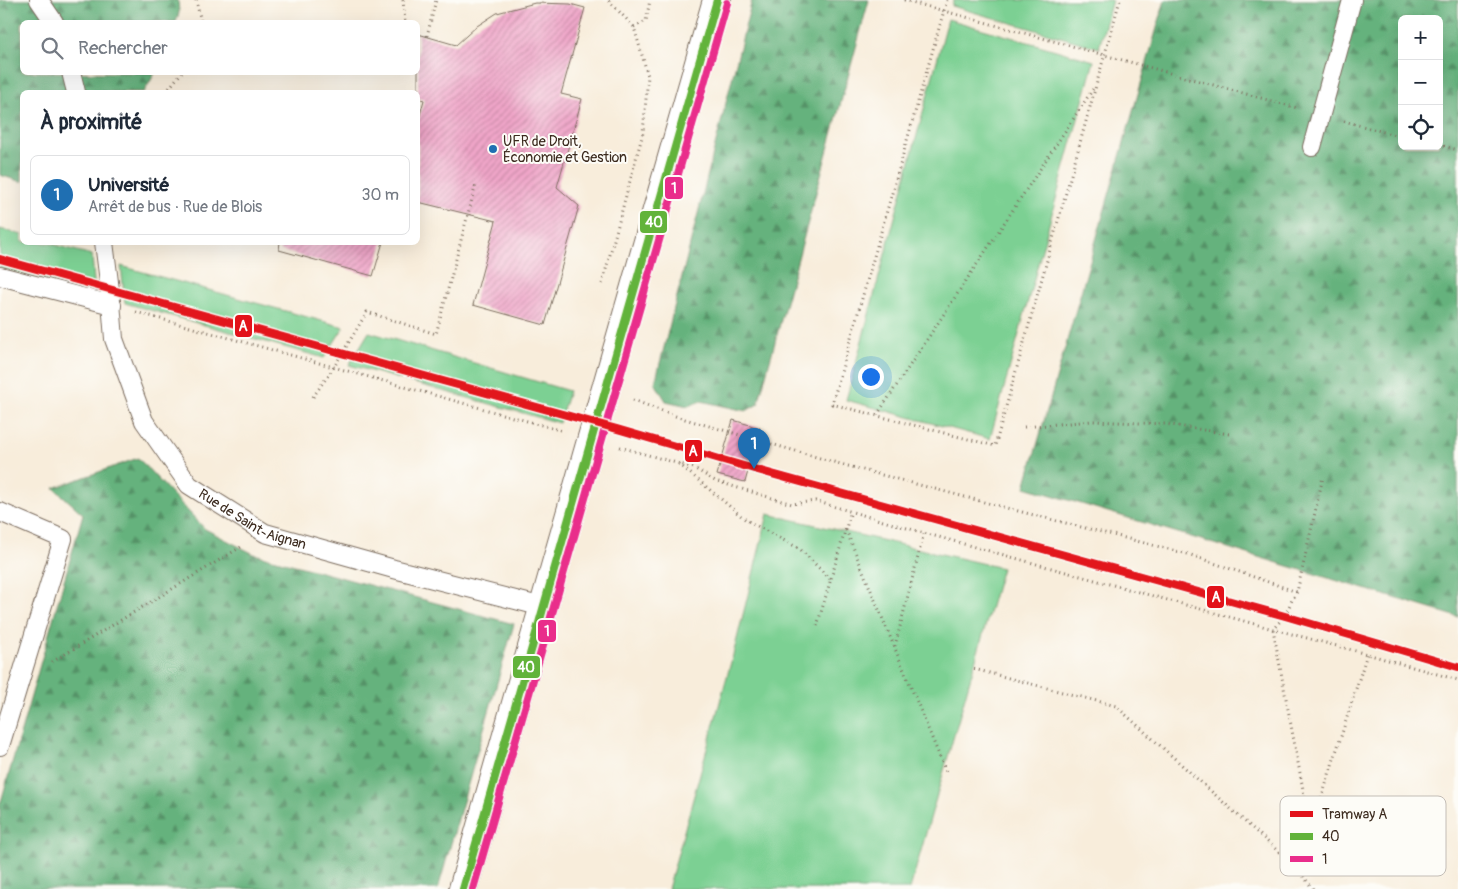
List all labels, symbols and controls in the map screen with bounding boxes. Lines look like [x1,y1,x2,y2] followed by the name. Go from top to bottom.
[1398,15,1443,150] map controls
[1398,15,1443,60] button: +
[20,20,420,75] search box
[38,34,66,62] icon: search
[78,36,168,60] text: Rechercher
[1398,60,1443,105] button: −
[1398,105,1443,150] button: locate
[40,109,143,136] text: À proximité
[503,133,627,166] place label: UFR de Droit, Économie et Gestion
[487,143,499,155] marker: UFR de Droit, Économie et Gestion
[88,173,170,197] text: Université
[664,176,684,200] line badge: 1
[671,180,677,197] text: 1
[54,185,60,205] text: 1
[361,185,399,205] text: 30 m
[88,197,262,217] text: Arrêt de bus · Rue de Blois
[639,210,668,234] line badge: 40
[645,214,663,231] text: 40
[234,314,253,338] line badge: A
[238,318,248,335] text: A
[858,364,884,390] your location
[738,428,770,469] pin: 1
[684,439,703,463] line badge: A
[688,443,698,460] text: A
[196,485,308,553] street label: Rue de Saint-Aignan
[1206,585,1225,609] line badge: A
[1211,589,1221,606] text: A
[537,619,557,643] line badge: 1
[544,623,550,640] text: 1
[512,655,541,679] line badge: 40
[517,659,535,676] text: 40
[1280,796,1446,876] legend
[1322,806,1387,823] text: Tramway A
[1322,828,1340,845] text: 40
[1322,851,1327,868] text: 1

